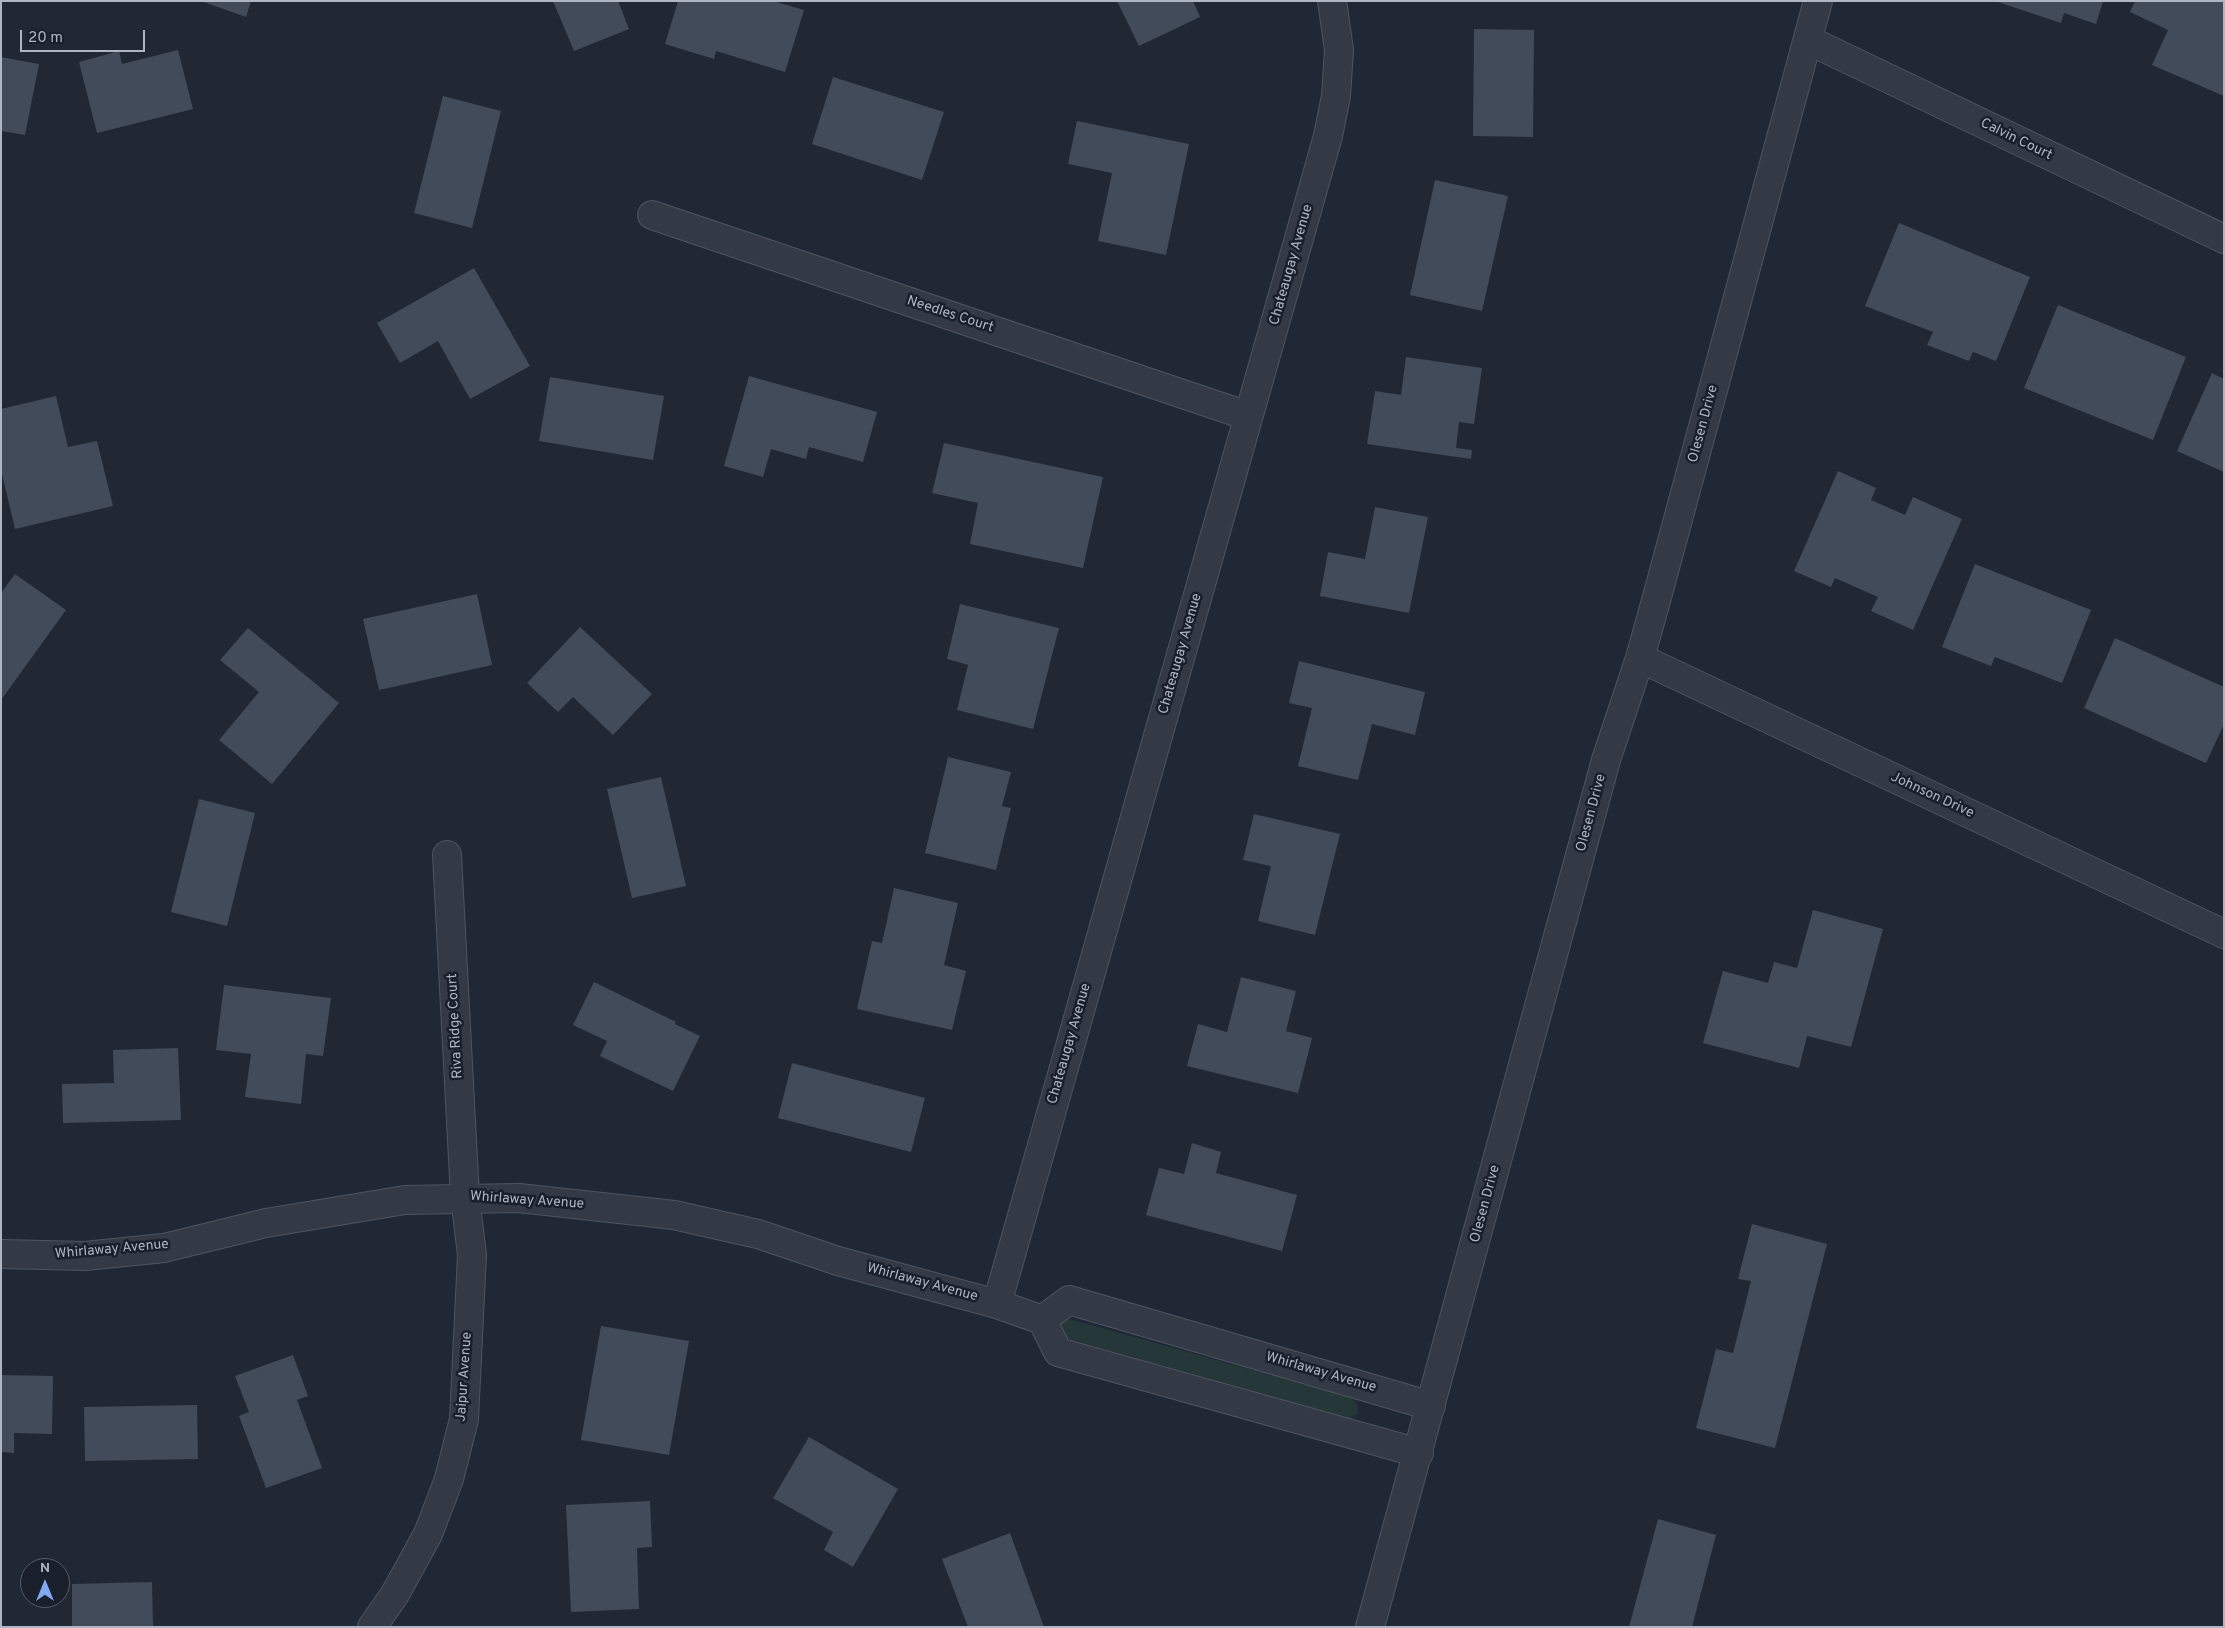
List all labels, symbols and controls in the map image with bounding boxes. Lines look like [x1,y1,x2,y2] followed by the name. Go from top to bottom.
[22,20,148,52] scale bar
[28,29,63,48] text: 20 m
[1977,115,2055,165] street label: Calvin Court
[1267,203,1317,327] street label: Chateaugay Avenue
[905,293,995,337] street label: Needles Court
[1686,383,1722,465] street label: Olesen Drive
[1156,592,1206,716] street label: Chateaugay Avenue
[1888,769,1976,823] street label: Johnson Drive
[1574,772,1610,854] street label: Olesen Drive
[445,973,467,1079] street label: Riva Ridge Court
[1045,982,1095,1106] street label: Chateaugay Avenue
[1468,1163,1504,1245] street label: Olesen Drive
[469,1189,585,1213] street label: Whirlaway Avenue
[54,1237,170,1263] street label: Whirlaway Avenue
[865,1260,979,1306] street label: Whirlaway Avenue
[453,1332,477,1422] street label: Jaipur Avenue
[1264,1349,1378,1397] street label: Whirlaway Avenue
[20,1558,70,1608] north arrow
[40,1560,50,1577] text: N

